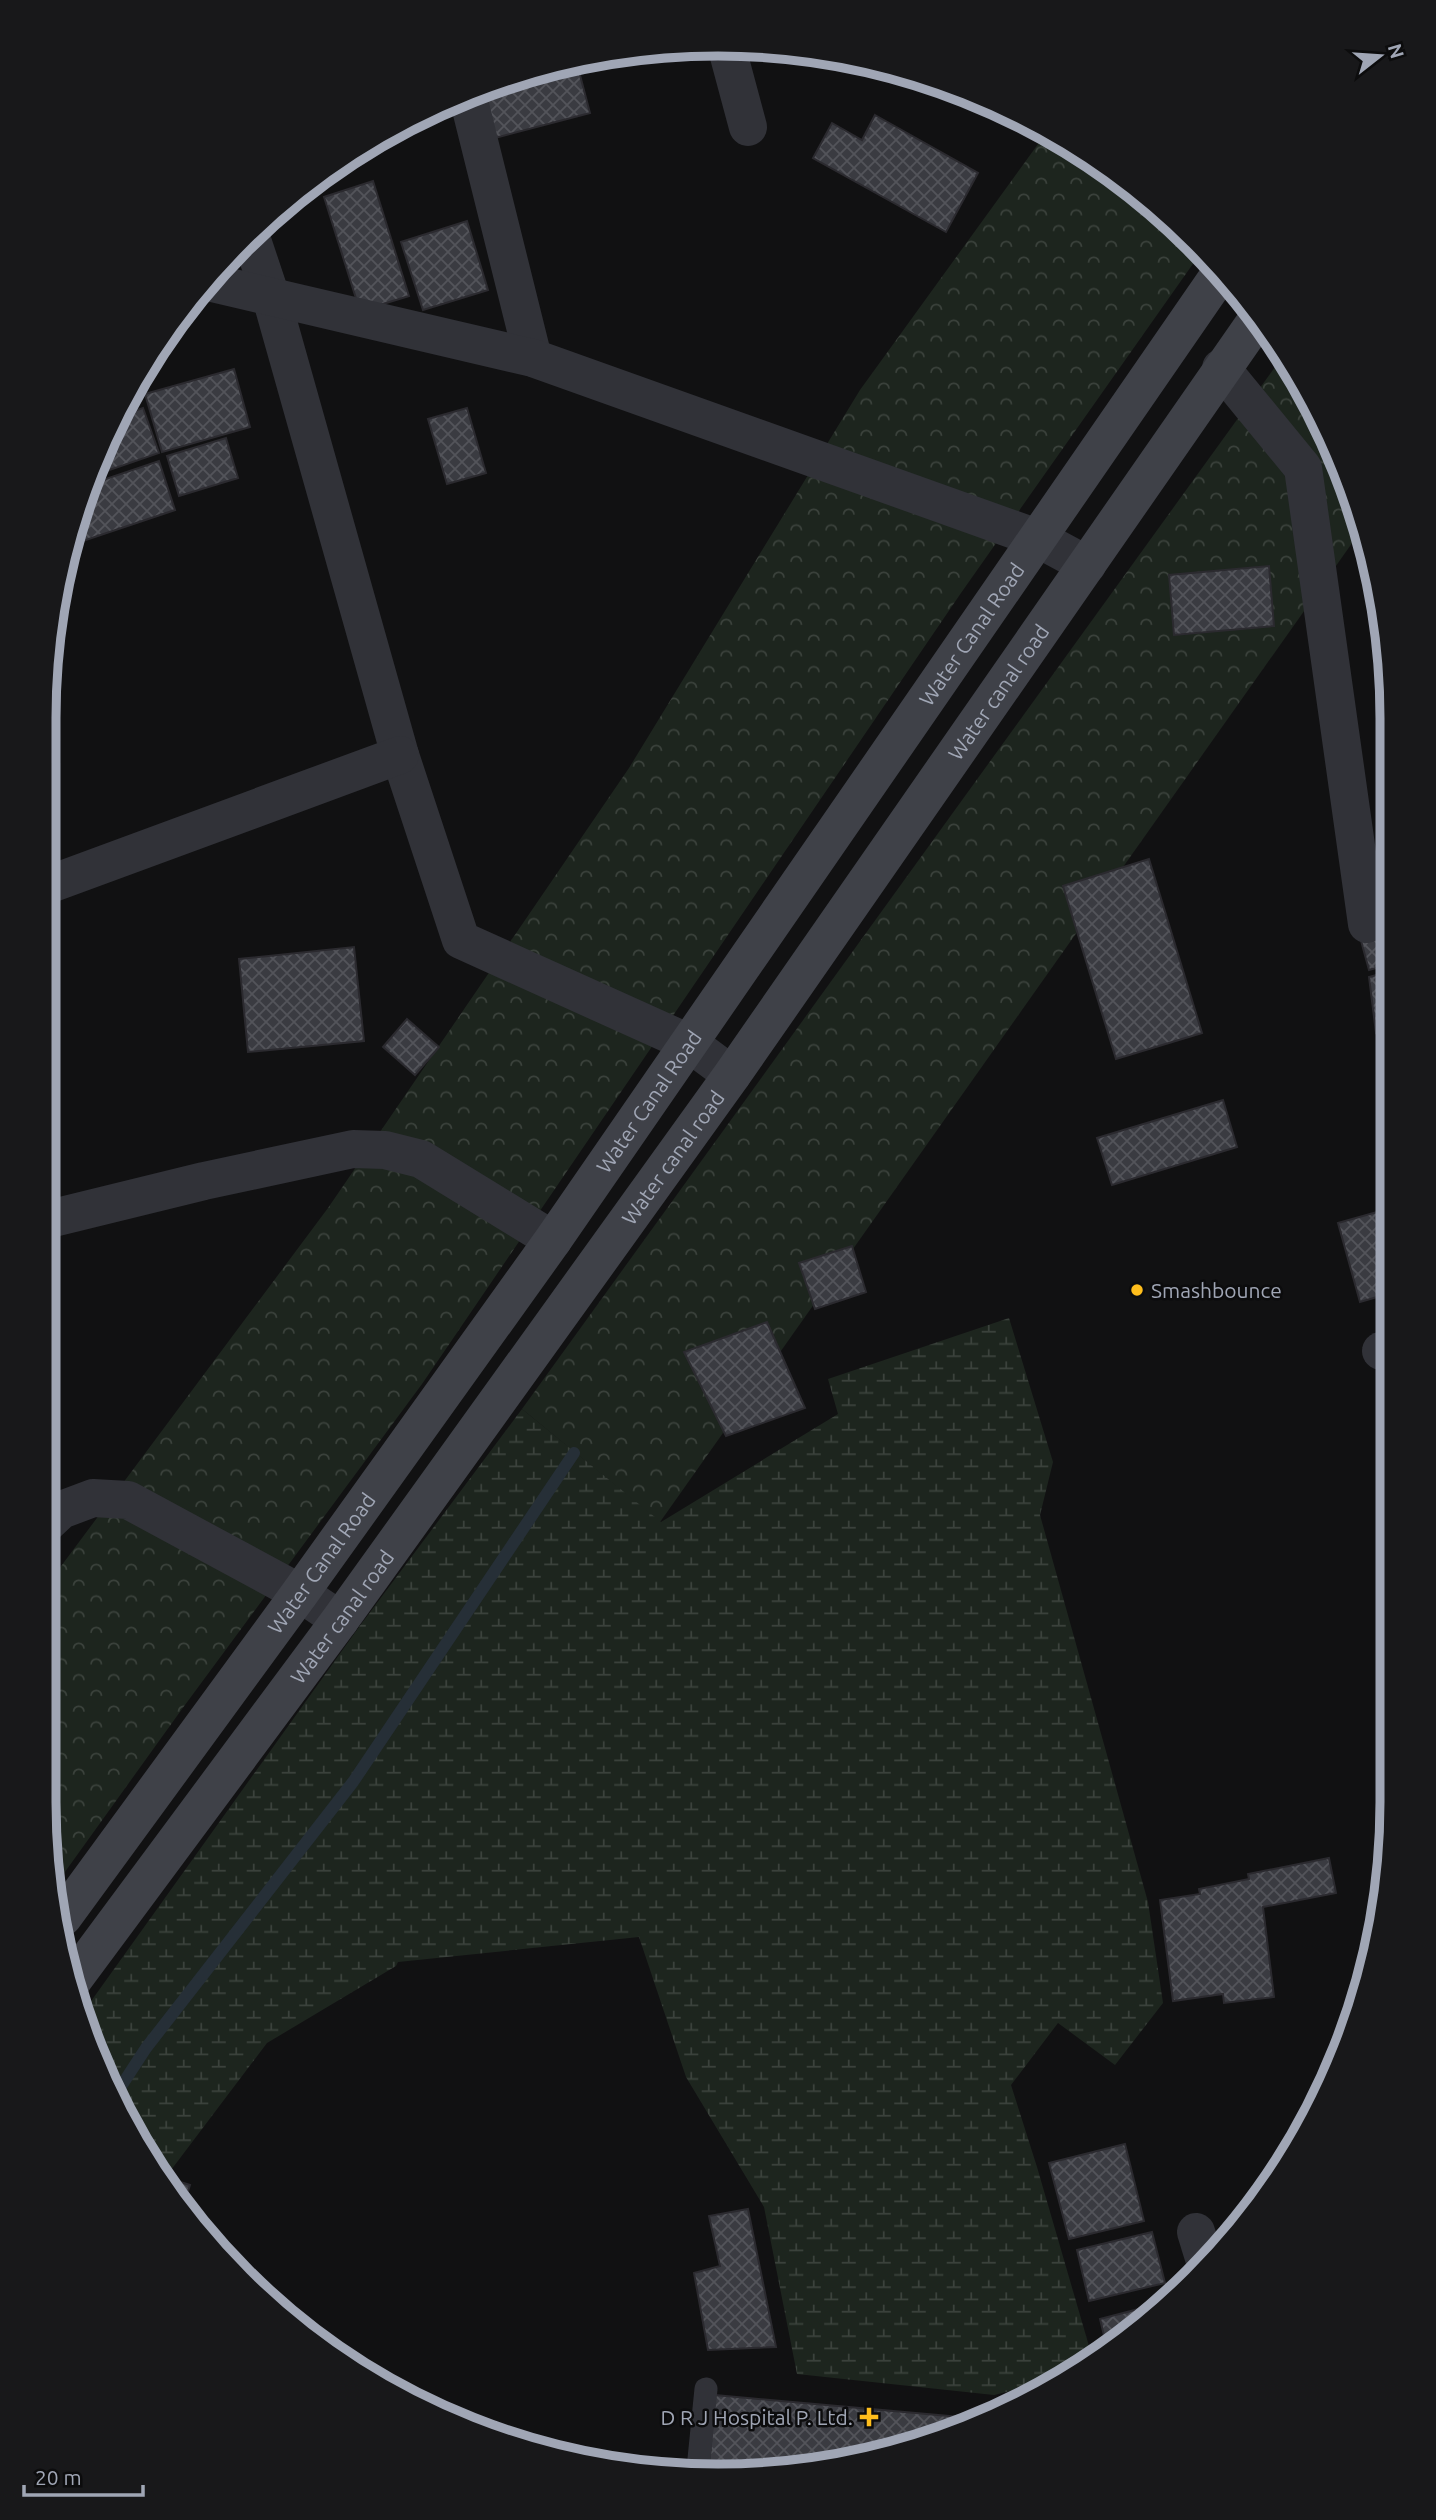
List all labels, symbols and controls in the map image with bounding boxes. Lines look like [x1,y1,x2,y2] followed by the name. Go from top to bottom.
[1345,21,1415,91] north arrow
[1384,41,1409,61] text: N
[914,558,1029,710] street label: Water Canal Road
[943,620,1054,764] street label: Water canal road
[591,1026,706,1177] street label: Water Canal Road
[616,1086,729,1229] street label: Water canal road
[1151,1278,1282,1302] place label: Smashbounce
[1129,1282,1145,1298] marker: Smashbounce
[262,1488,380,1638] street label: Water Canal Road
[285,1545,398,1688] street label: Water canal road
[660,2405,853,2429] place label: D R J Hospital P. Ltd.
[859,2407,879,2427] marker: D R J Hospital P. Ltd.
[24,2454,144,2498] scale bar
[35,2465,82,2489] text: 20 m

